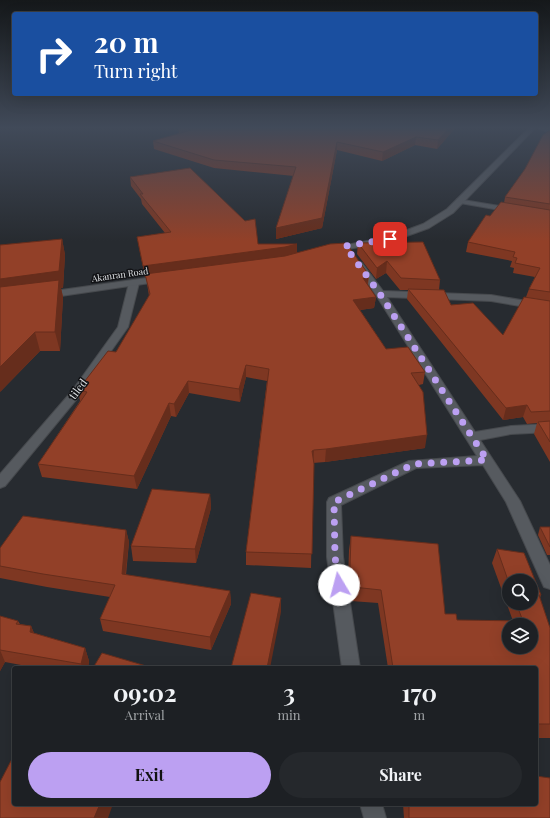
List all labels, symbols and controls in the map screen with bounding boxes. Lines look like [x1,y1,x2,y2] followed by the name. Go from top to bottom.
[94,23,159,60] text: 20 m
[28,28,80,80] icon: right
[94,59,177,83] text: Turn right
[373,222,407,256] pin
[379,228,401,250] icon: arrive
[90,264,150,284] street label: Akanran Road
[65,375,91,402] street label: tiled
[318,564,360,606] position arrow
[502,574,538,654] map controls
[502,574,538,610] button: search
[502,618,538,654] button: layers
[113,676,177,708] text: 09:02
[283,676,295,708] text: 3
[402,676,437,708] text: 170
[125,706,165,723] text: Arrival
[278,706,301,723] text: min
[414,706,425,723] text: m
[28,752,271,798] button: Exit
[279,752,522,798] button: Share

